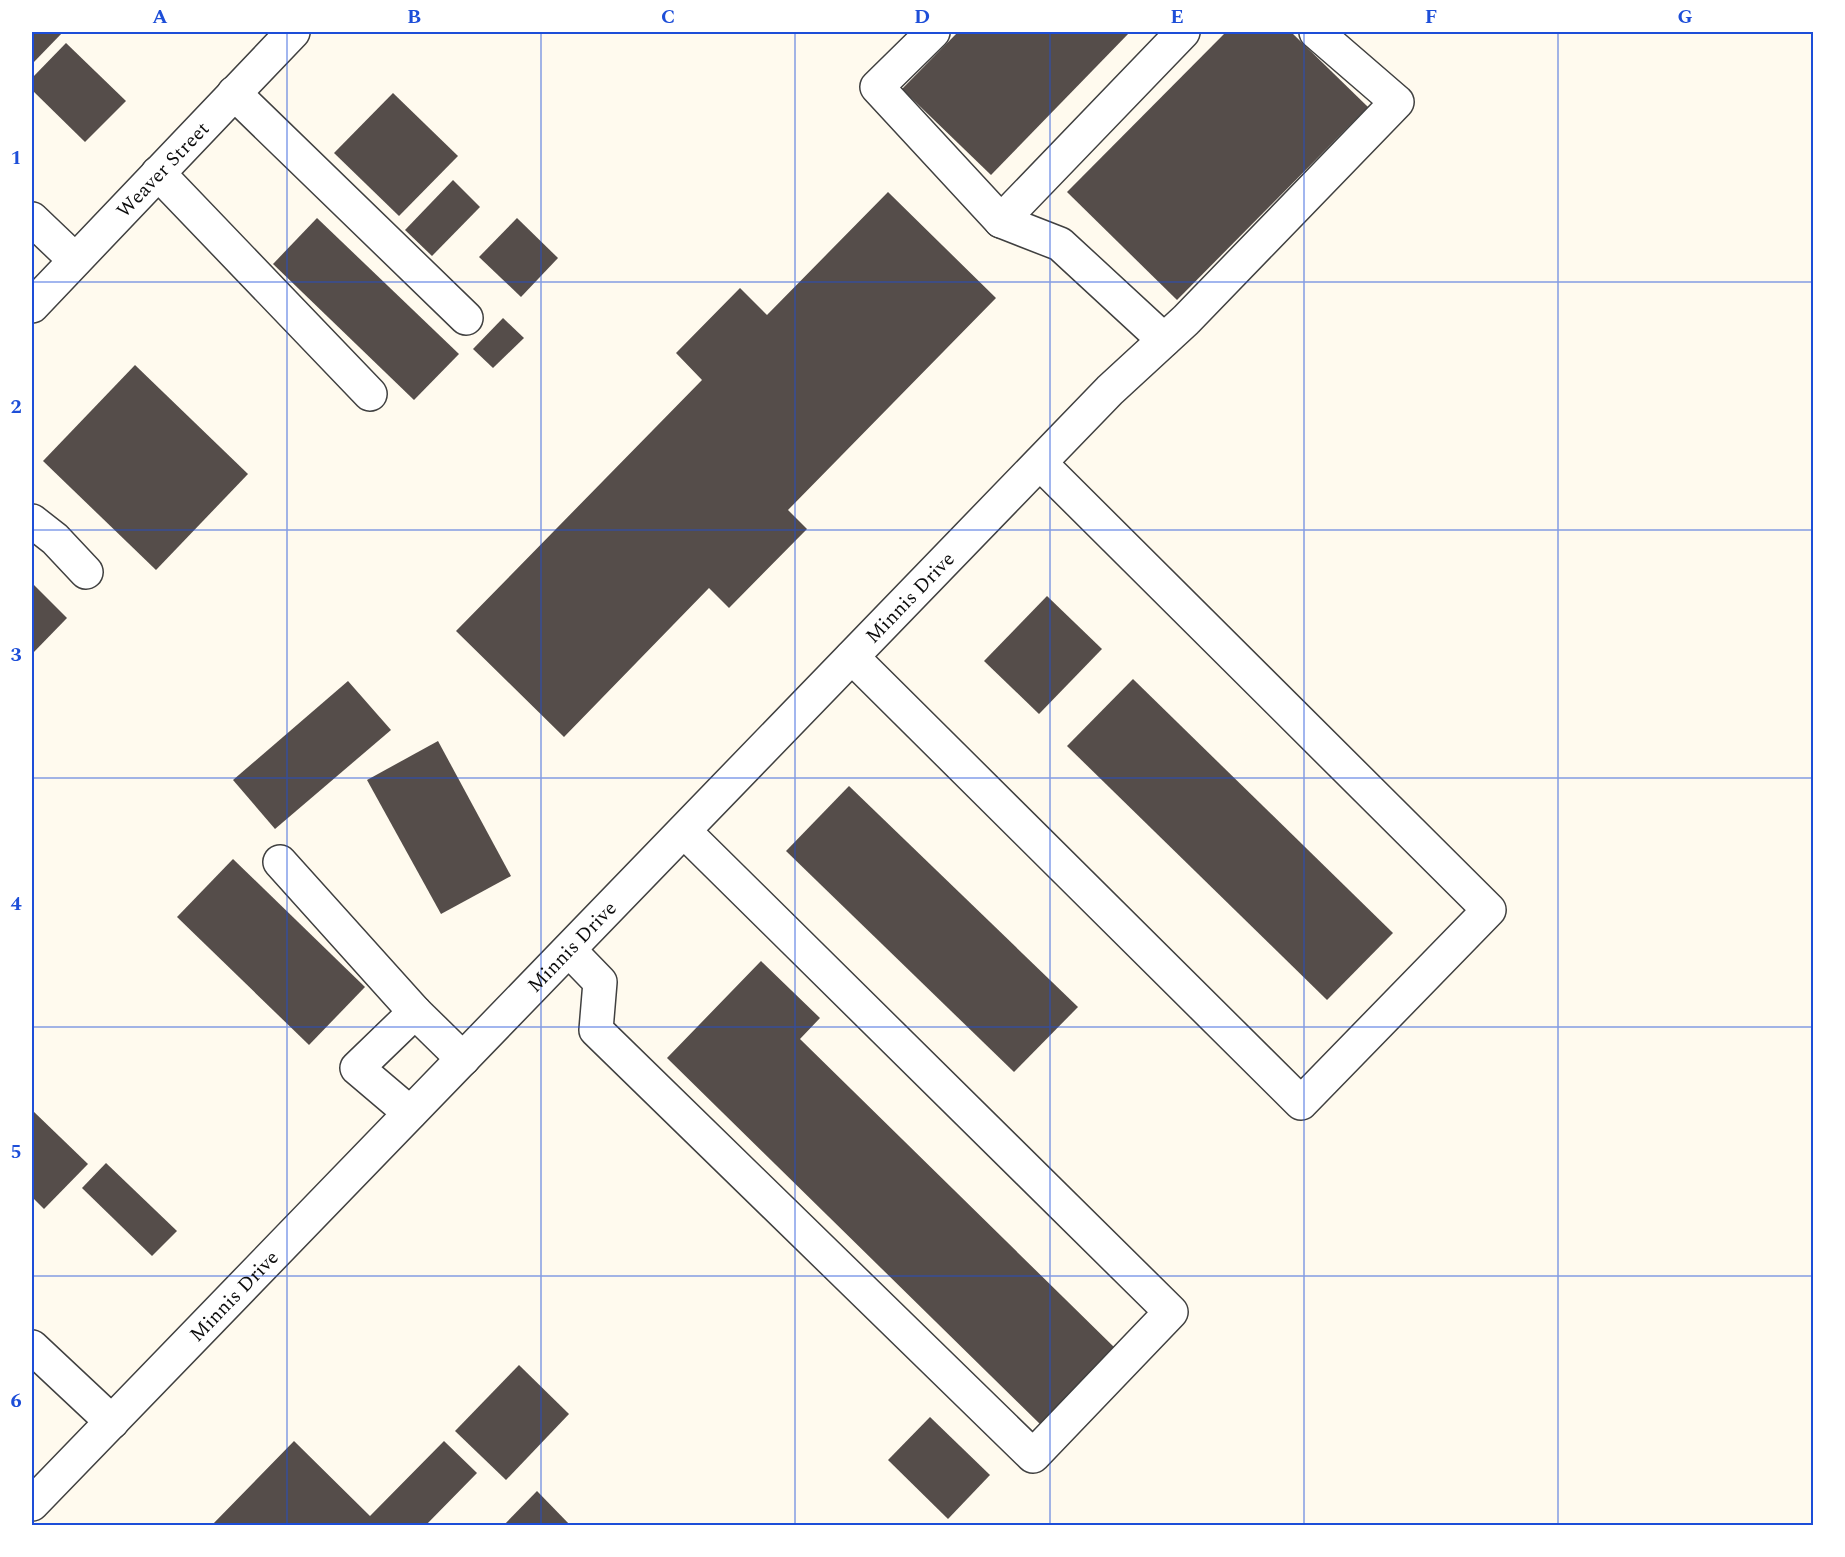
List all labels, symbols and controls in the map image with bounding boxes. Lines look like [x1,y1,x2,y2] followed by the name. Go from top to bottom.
[152,2,168,32] text: A
[407,2,421,32] text: B
[661,2,675,32] text: C
[914,2,930,32] text: D
[1170,2,1184,32] text: E
[1425,2,1437,32] text: F
[1677,2,1693,32] text: G
[110,115,217,225] street label: Weaver Street
[10,143,22,173] text: 1
[10,392,22,422] text: 2
[859,545,962,650] street label: Minnis Drive
[10,640,22,670] text: 3
[10,889,22,919] text: 4
[521,894,624,1000] street label: Minnis Drive
[10,1137,22,1167] text: 5
[183,1244,286,1349] street label: Minnis Drive
[10,1386,22,1416] text: 6

